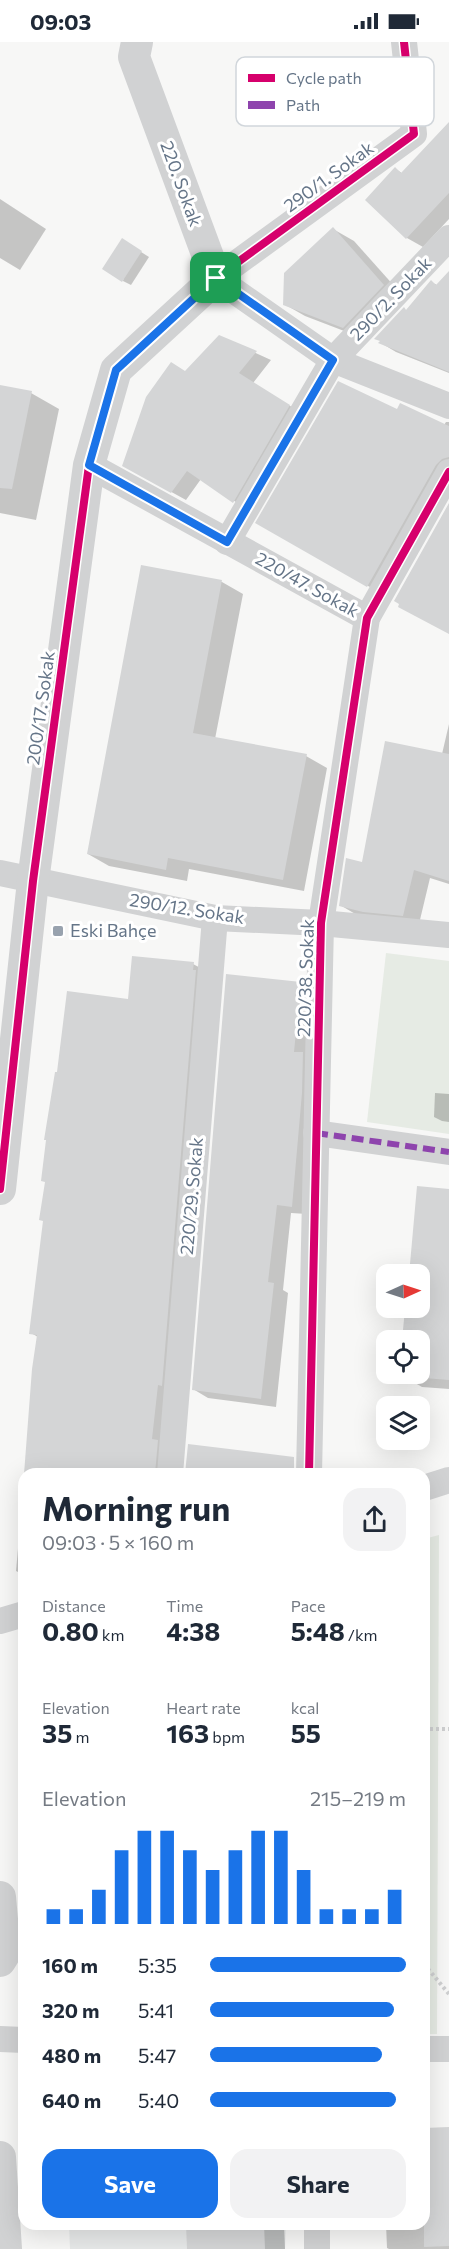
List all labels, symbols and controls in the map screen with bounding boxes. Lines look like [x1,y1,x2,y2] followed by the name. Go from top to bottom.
[30,8,91,35] text: 09:03
[236,57,434,126] legend
[286,68,362,87] text: Cycle path
[286,95,320,114] text: Path
[279,136,378,216] street label: 290/1. Sokak
[156,138,208,230] street label: 220. Sokak
[190,252,241,303] pin
[345,252,436,345] street label: 290/2. Sokak
[199,261,232,294] icon: arrive
[252,547,363,622] street label: 220/47. Sokak
[21,649,59,766] street label: 200/17. Sokak
[128,888,246,928] street label: 290/12. Sokak
[292,918,318,1037] street label: 220/38. Sokak
[70,919,156,941] place label: Eski Bahçe
[51,924,65,938] marker: Eski Bahçe
[175,1136,207,1256] street label: 220/29. Sokak
[376,1264,430,1318] north arrow
[376,1264,430,1450] map controls
[376,1330,430,1384] button: locate
[376,1396,430,1450] button: layers
[42,1487,230,1528] text: Morning run
[343,1488,406,1551] button: share
[42,1530,194,1554] text: 09:03 · 5 × 160 m
[42,1596,106,1615] text: Distance
[166,1596,203,1615] text: Time
[291,1596,325,1615] text: Pace
[42,1615,99,1646] text: 0.80
[166,1615,220,1646] text: 4:38
[291,1615,345,1646] text: 5:48
[99,1625,125,1644] text: km
[345,1625,378,1644] text: /km
[42,1698,110,1717] text: Elevation
[166,1698,241,1717] text: Heart rate
[291,1698,319,1717] text: kcal
[42,1717,72,1748] text: 35
[166,1717,209,1748] text: 163
[291,1717,321,1748] text: 55
[72,1727,89,1746] text: m
[209,1727,245,1746] text: bpm
[42,1786,127,1810] text: Elevation
[310,1786,406,1810] text: 215–219 m
[42,1953,98,1977] text: 160 m
[138,1953,177,1977] text: 5:35
[42,1998,99,2022] text: 320 m
[138,1998,174,2022] text: 5:41
[42,2043,101,2067] text: 480 m
[138,2043,176,2067] text: 5:47
[42,2088,101,2112] text: 640 m
[138,2088,179,2112] text: 5:40
[42,2149,218,2218] button: Save
[230,2149,406,2218] button: Share

